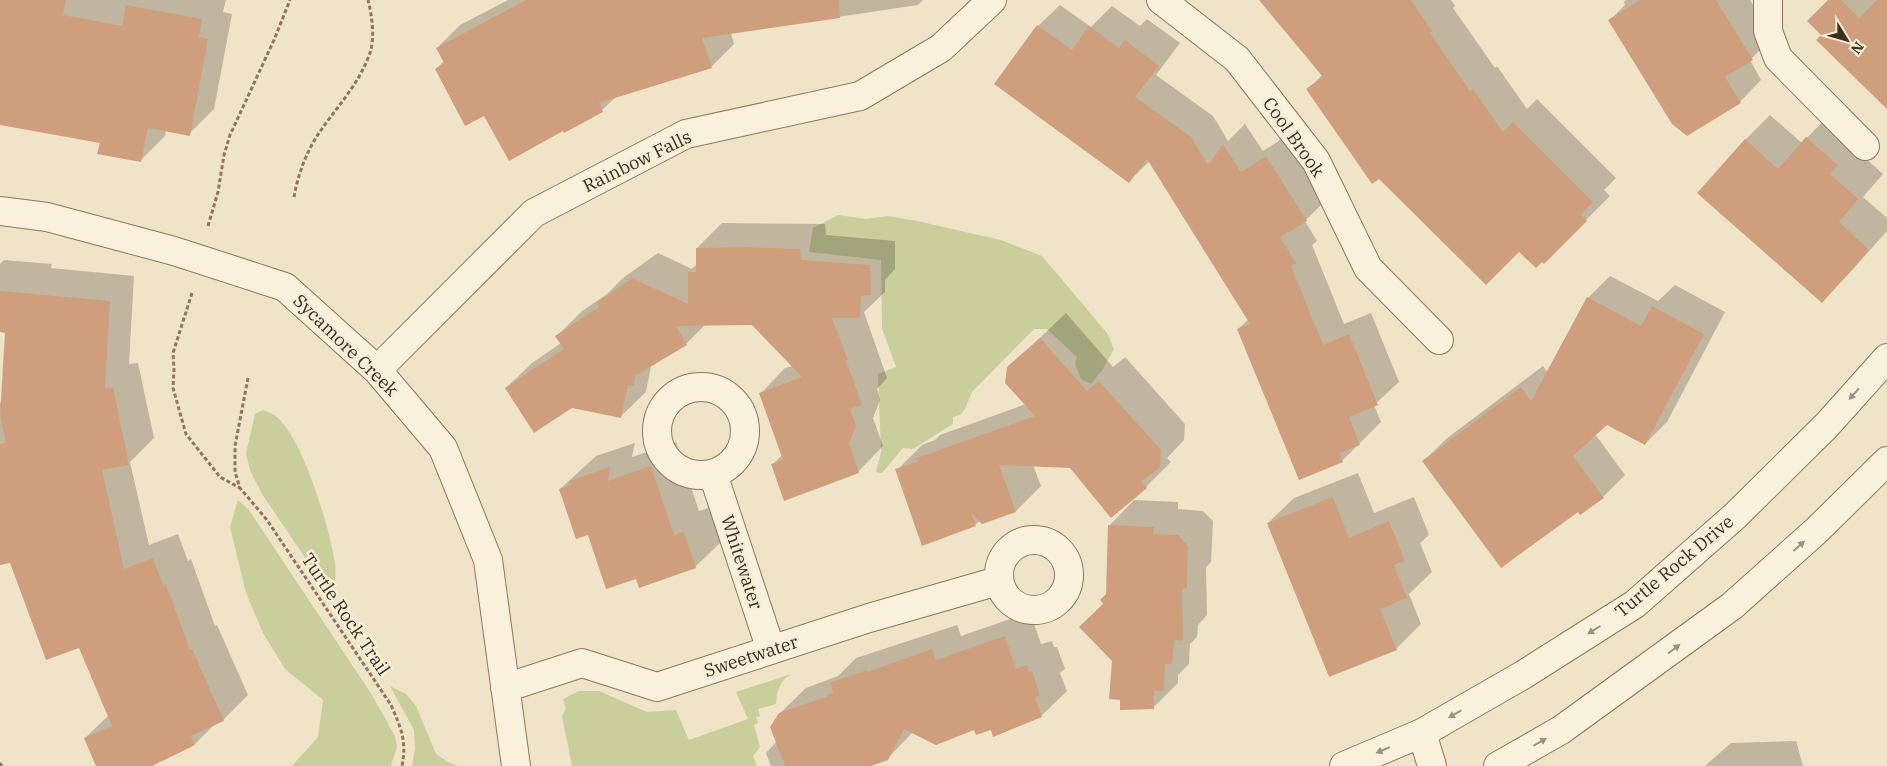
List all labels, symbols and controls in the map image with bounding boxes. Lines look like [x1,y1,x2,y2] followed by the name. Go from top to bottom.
[1822,15,1872,65] north arrow
[1847,38,1868,58] text: N
[1258,92,1330,182] street label: Cool Brook
[579,125,695,197] street label: Rainbow Falls
[289,289,404,401] street label: Sycamore Creek
[1848,388,1860,400] one-way arrow
[1610,510,1738,622] street label: Turtle Rock Drive
[716,512,768,612] street label: Whitewater
[1793,540,1805,552] one-way arrow
[297,548,395,680] street label: Turtle Rock Trail
[1587,626,1600,635] one-way arrow
[701,630,801,682] street label: Sweetwater
[1667,644,1680,655] one-way arrow
[1448,710,1461,719] one-way arrow
[1533,738,1548,746] one-way arrow
[1375,746,1390,754] one-way arrow

